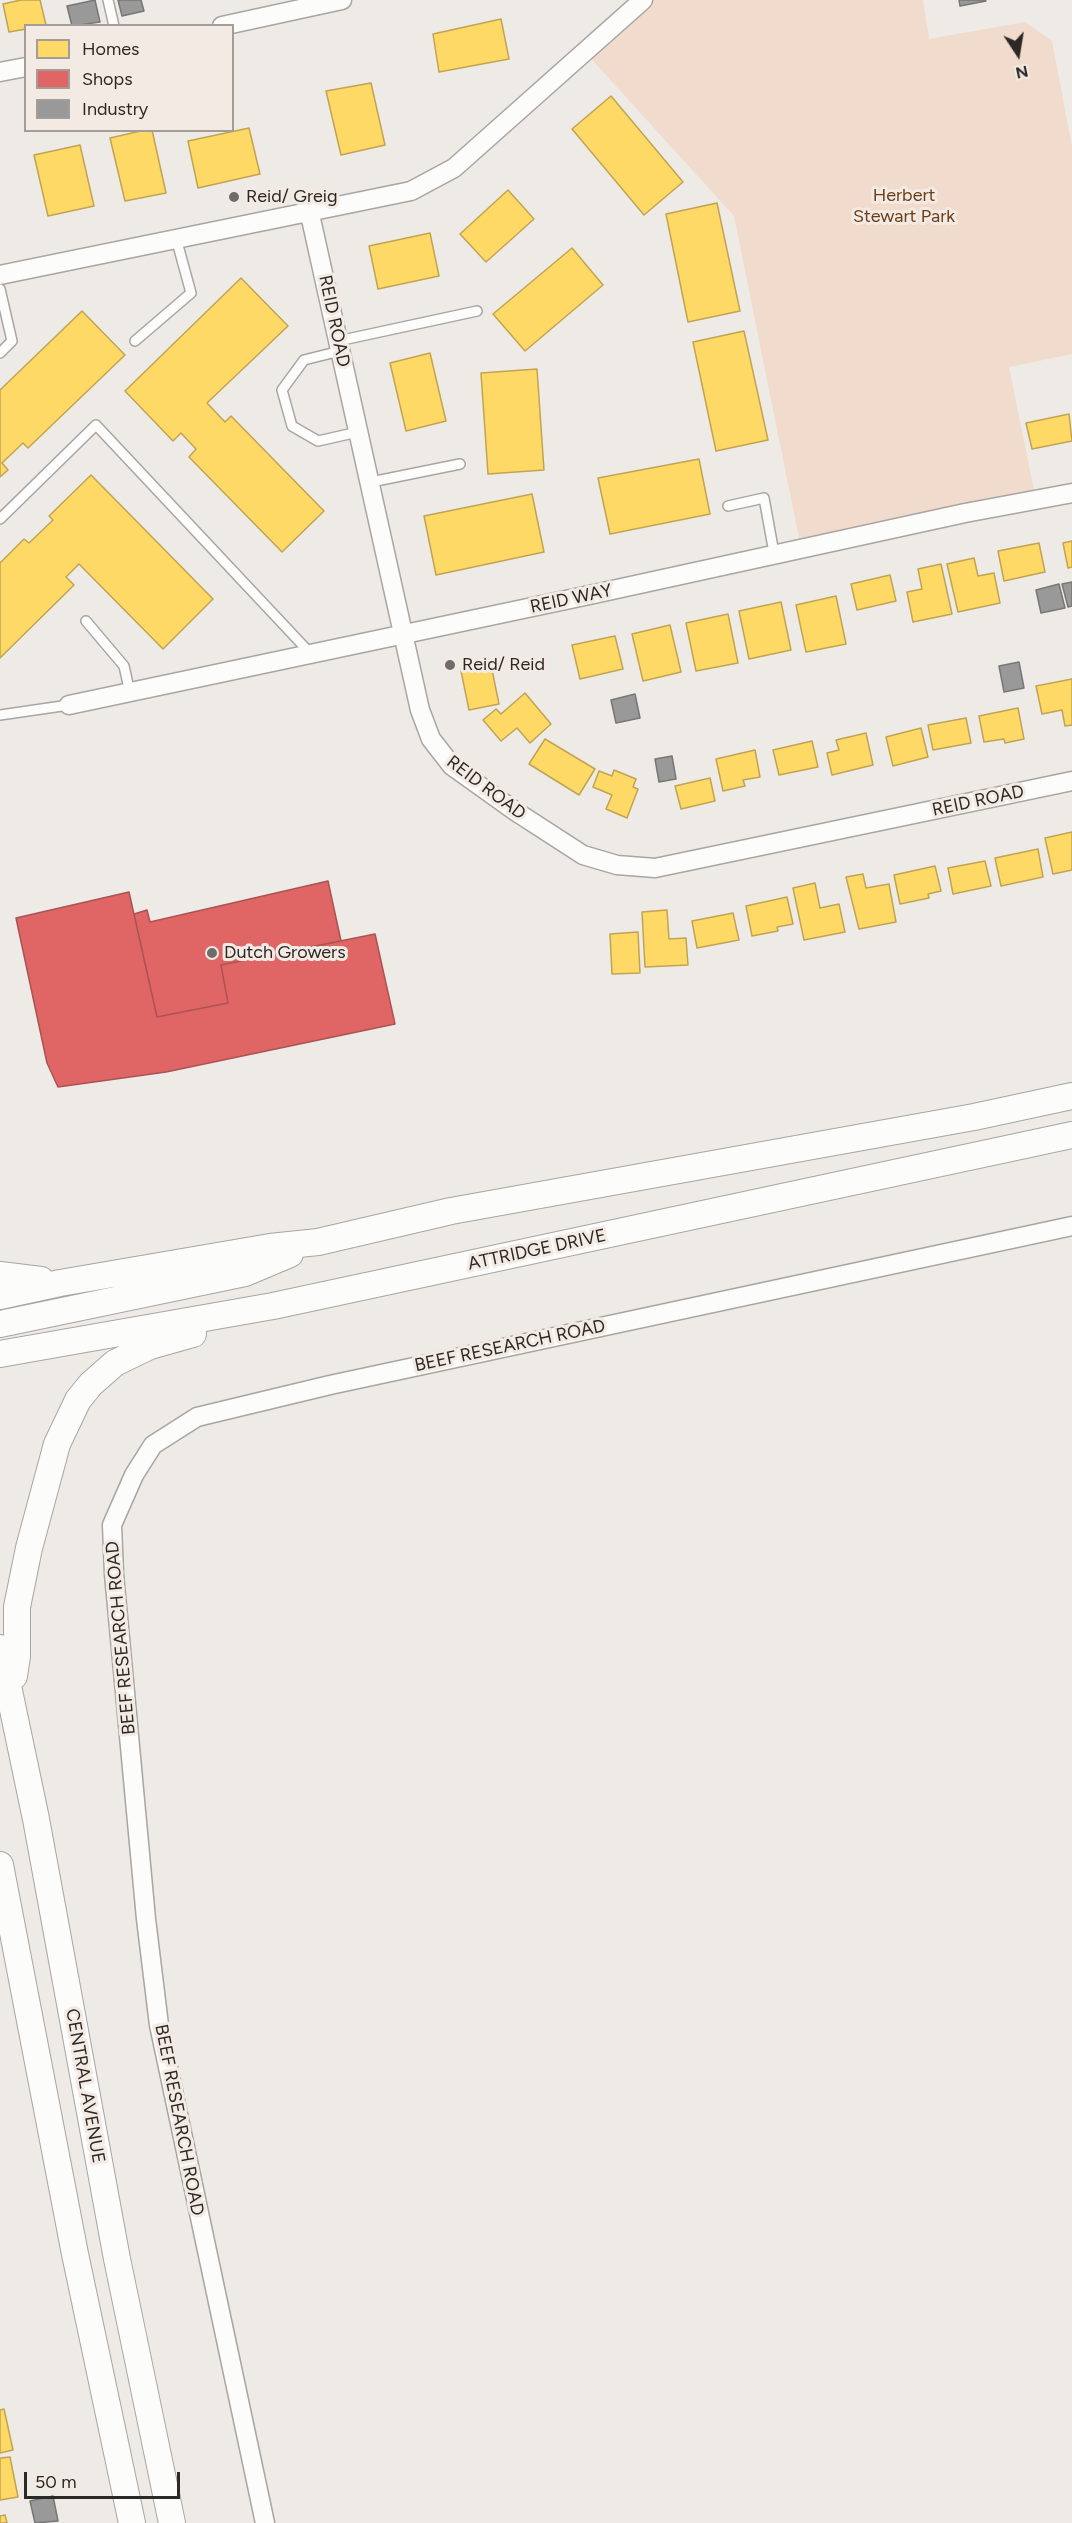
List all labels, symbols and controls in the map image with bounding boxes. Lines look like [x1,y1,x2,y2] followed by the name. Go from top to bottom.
[24,24,234,132] legend
[988,24,1048,84] north arrow
[82,38,140,60] text: Homes
[1014,62,1030,83] text: N
[82,68,133,90] text: Shops
[82,98,148,120] text: Industry
[853,185,955,228] park label: Herbert Stewart Park
[246,186,338,208] place label: Reid/ Greig
[227,190,241,204] marker: Reid/ Greig
[314,273,354,369] street label: REID ROAD
[528,580,614,618] street label: REID WAY
[462,654,545,676] place label: Reid/ Reid
[443,658,457,672] marker: Reid/ Reid
[442,751,530,825] street label: REID ROAD
[930,781,1026,821] street label: REID ROAD
[224,942,346,964] place label: Dutch Growers
[205,946,219,960] marker: Dutch Growers
[466,1225,608,1275] street label: ATTRIDGE DRIVE
[413,1315,607,1377] street label: BEEF RESEARCH ROAD
[102,1540,140,1736] street label: BEEF RESEARCH ROAD
[61,2007,109,2165] street label: CENTRAL AVENUE
[150,2023,208,2217] street label: BEEF RESEARCH ROAD
[27,2460,183,2498] scale bar
[35,2471,77,2493] text: 50 m

